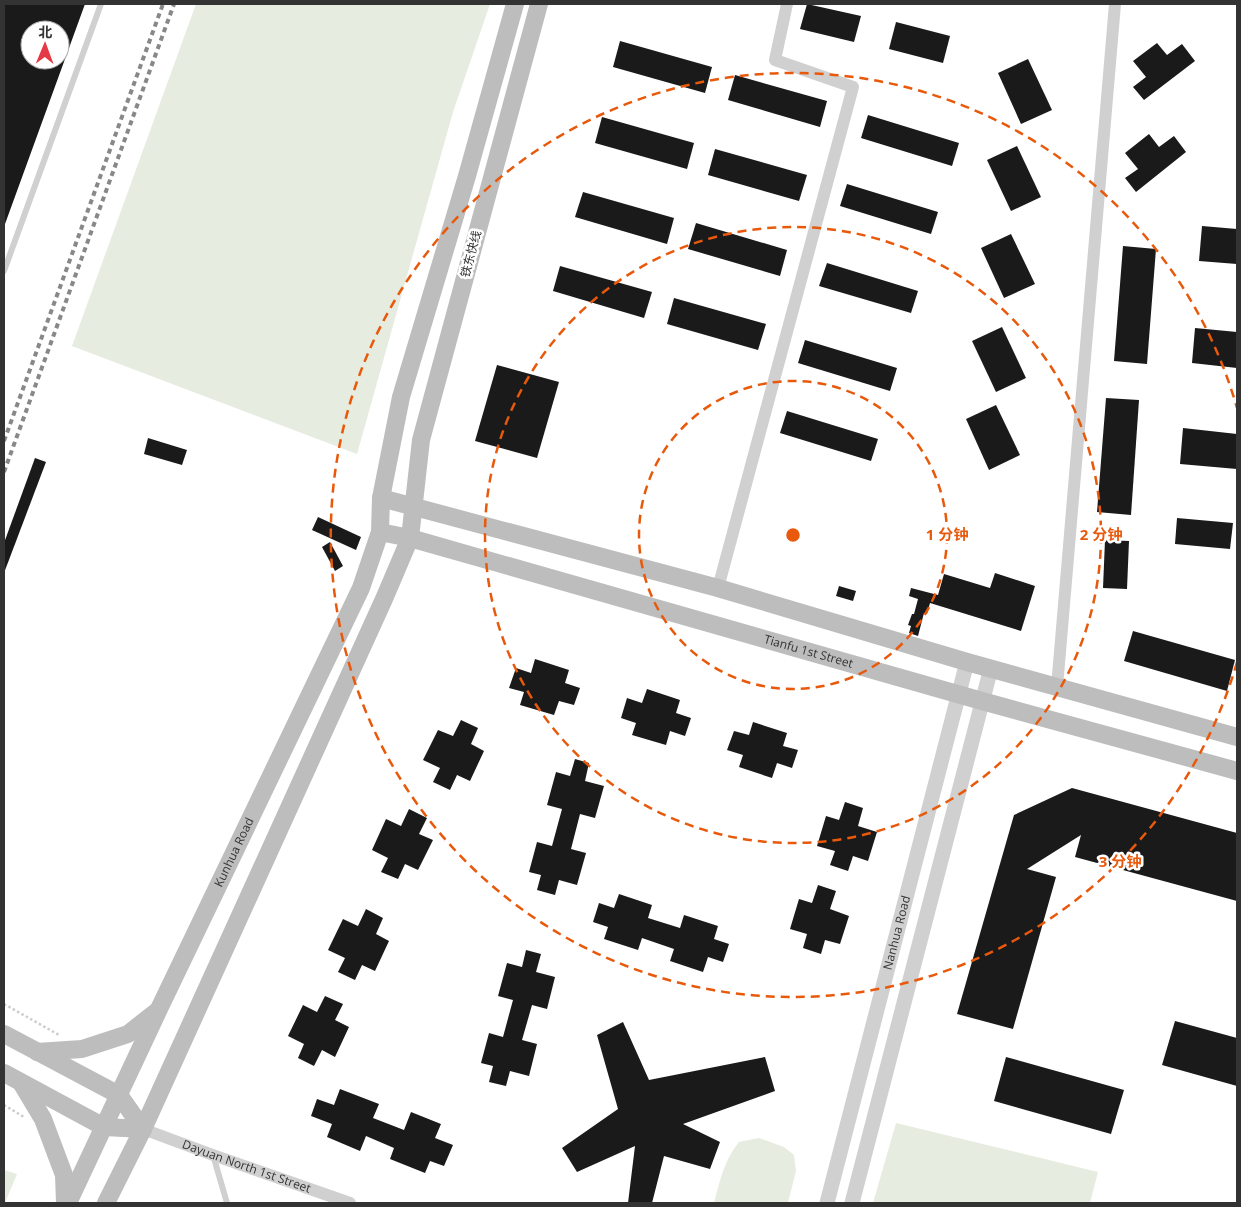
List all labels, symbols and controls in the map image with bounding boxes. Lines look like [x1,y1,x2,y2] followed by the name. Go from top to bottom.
[20,20,70,70] north arrow
[38,22,52,41] text: 北
[456,228,485,279] street label: 铁东快线
[926,524,968,544] text: 1 分钟
[1080,524,1122,544] text: 2 分钟
[784,526,802,544] centre of rings
[762,630,855,672] street label: Tianfu 1st Street
[210,815,258,890] street label: Kunhua Road
[1099,851,1141,871] text: 3 分钟
[879,894,914,972] street label: Nanhua Road
[180,1135,313,1197] street label: Dayuan North 1st Street

